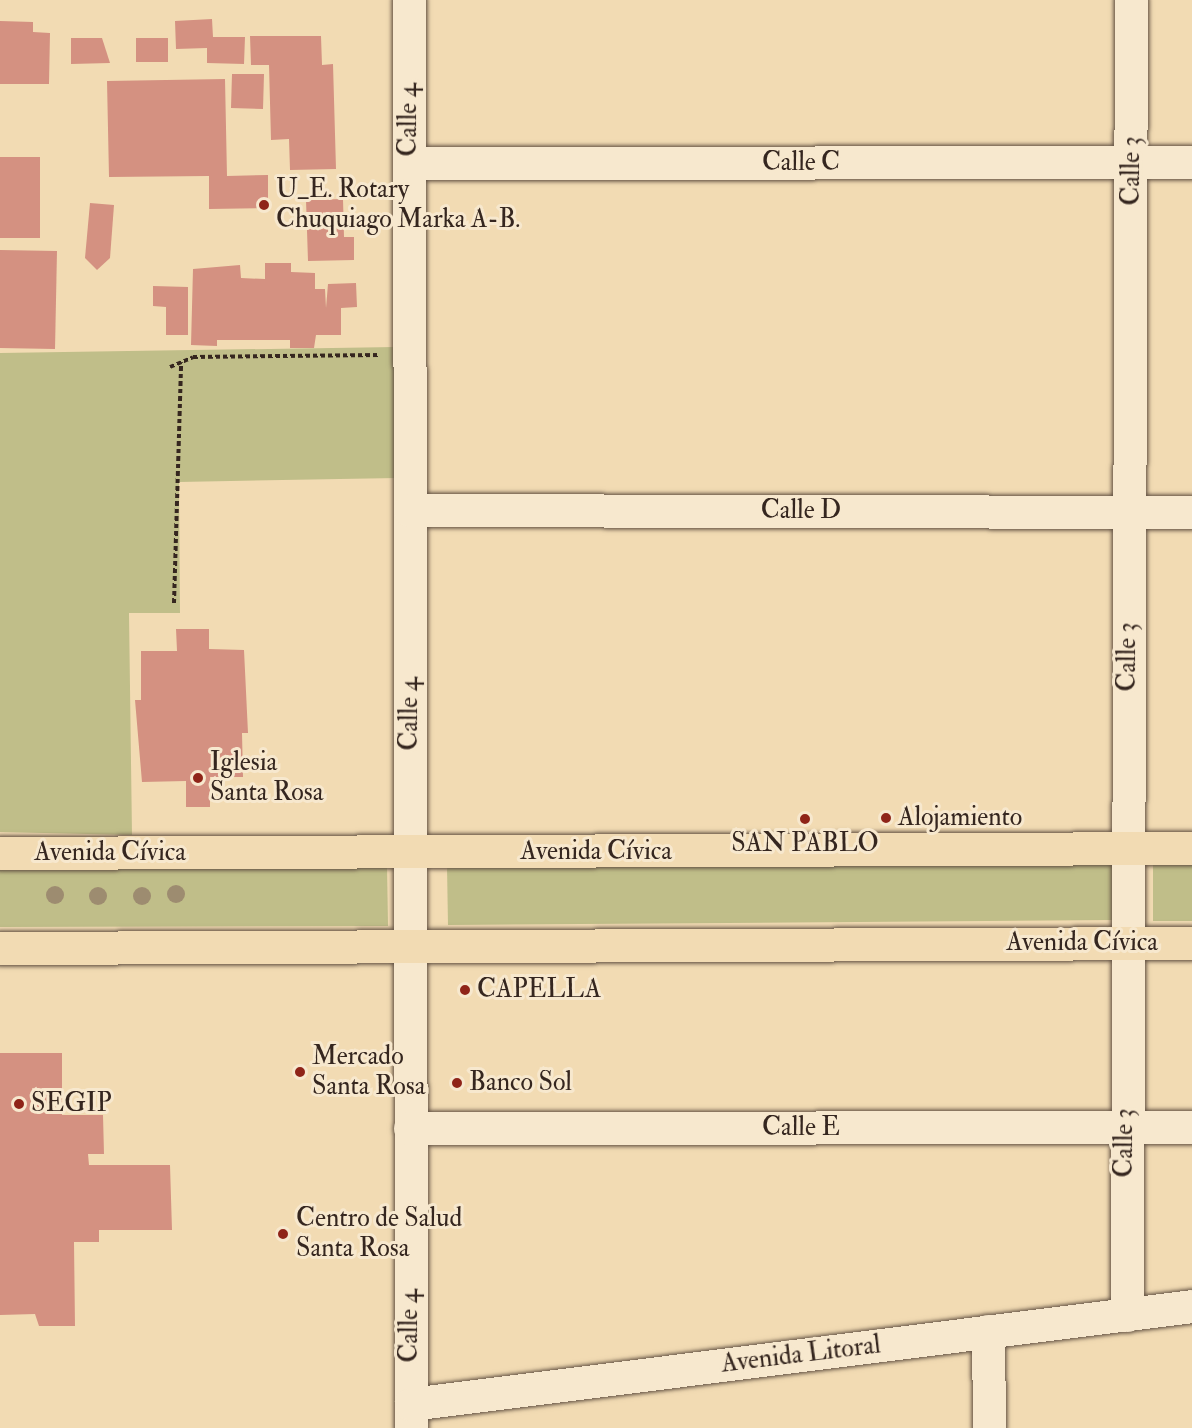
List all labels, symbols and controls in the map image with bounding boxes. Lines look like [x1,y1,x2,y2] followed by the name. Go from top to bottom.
[393,83,425,157] street label: Calle 4
[1116,136,1148,206] street label: Calle 3
[762,147,840,179] street label: Calle C
[276,174,520,236] place label: U_E. Rotary Chuquiago Marka A-B.
[257,198,271,212] marker: U_E. Rotary Chuquiago Marka A-B.
[761,495,841,527] street label: Calle D
[1112,622,1144,692] street label: Calle 3
[394,677,426,751] street label: Calle 4
[210,747,323,808] place label: Iglesia Santa Rosa
[191,771,205,785] marker: Iglesia Santa Rosa
[898,802,1022,834] place label: Alojamiento
[879,811,893,825] marker: Alojamiento
[798,812,812,826] marker: SAN PABLO
[731,828,879,860] place label: SAN PABLO
[520,836,672,868] street label: Avenida Cívica
[34,837,186,869] street label: Avenida Cívica
[1006,927,1158,959] street label: Avenida Cívica
[477,974,601,1006] place label: CAPELLA
[458,983,472,997] marker: CAPELLA
[312,1041,425,1102] place label: Mercado Santa Rosa
[293,1065,307,1079] marker: Mercado Santa Rosa
[469,1067,572,1099] place label: Banco Sol
[450,1076,464,1090] marker: Banco Sol
[31,1088,112,1120] place label: SEGIP
[12,1097,26,1111] marker: SEGIP
[1109,1108,1141,1178] street label: Calle 3
[762,1112,840,1144] street label: Calle E
[296,1203,462,1264] place label: Centro de Salud Santa Rosa
[274,1225,292,1243] marker: Centro de Salud Santa Rosa
[394,1289,426,1363] street label: Calle 4
[720,1330,882,1380] street label: Avenida Litoral

